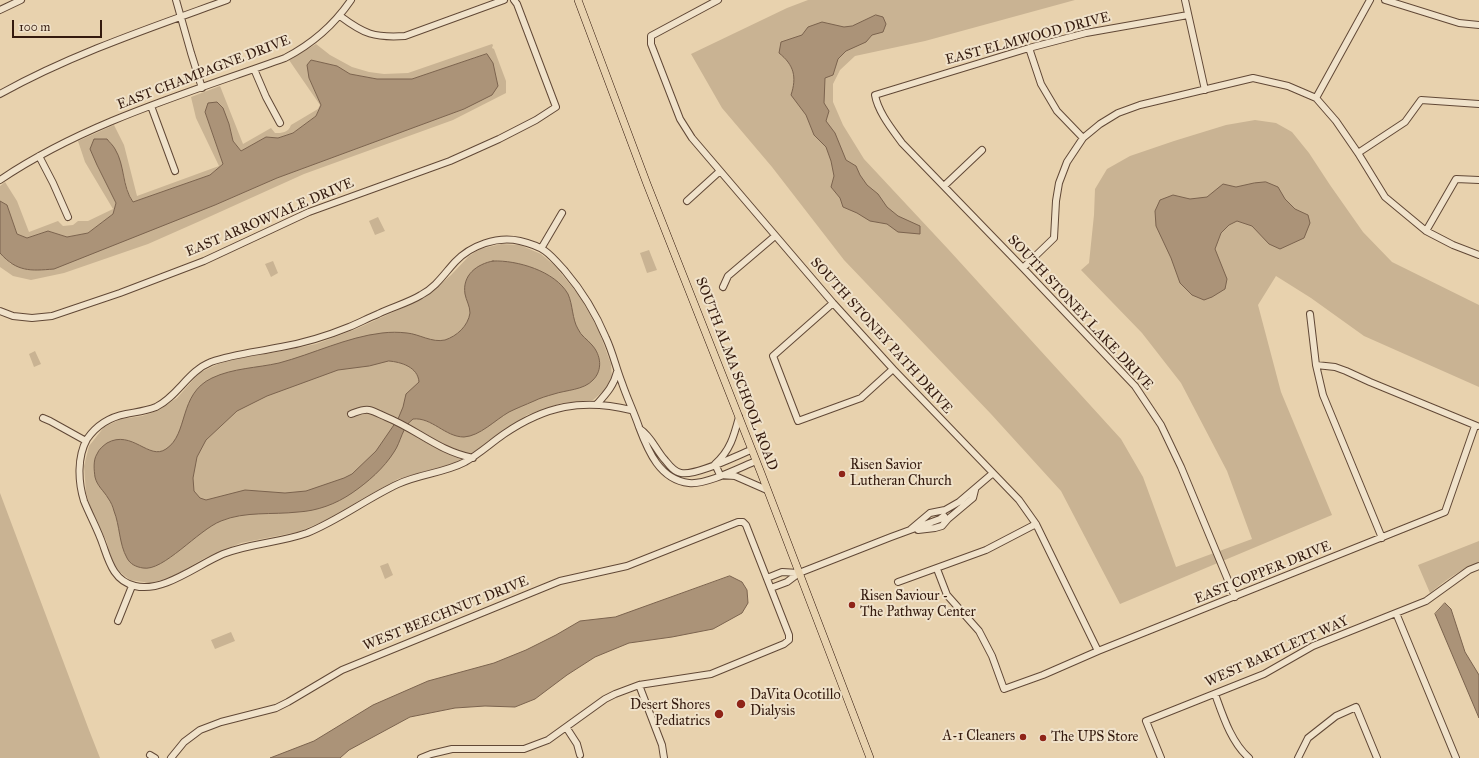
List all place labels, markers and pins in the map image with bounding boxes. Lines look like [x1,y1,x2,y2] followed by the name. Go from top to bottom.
[850,458,952,490] place label: Risen Savior Lutheran Church
[837,469,847,479] marker: Risen Savior Lutheran Church
[860,589,976,622] place label: Risen Saviour - The Pathway Center
[847,600,857,610] marker: Risen Saviour - The Pathway Center
[750,688,841,720] place label: DaVita Ocotillo Dialysis
[630,698,710,730] place label: Desert Shores Pediatrics
[735,698,747,710] marker: DaVita Ocotillo Dialysis
[713,708,725,720] marker: Desert Shores Pediatrics
[942,729,1015,745] place label: A-1 Cleaners
[1051,730,1138,746] place label: The UPS Store
[1018,732,1028,742] marker: A-1 Cleaners
[1038,733,1048,743] marker: The UPS Store

